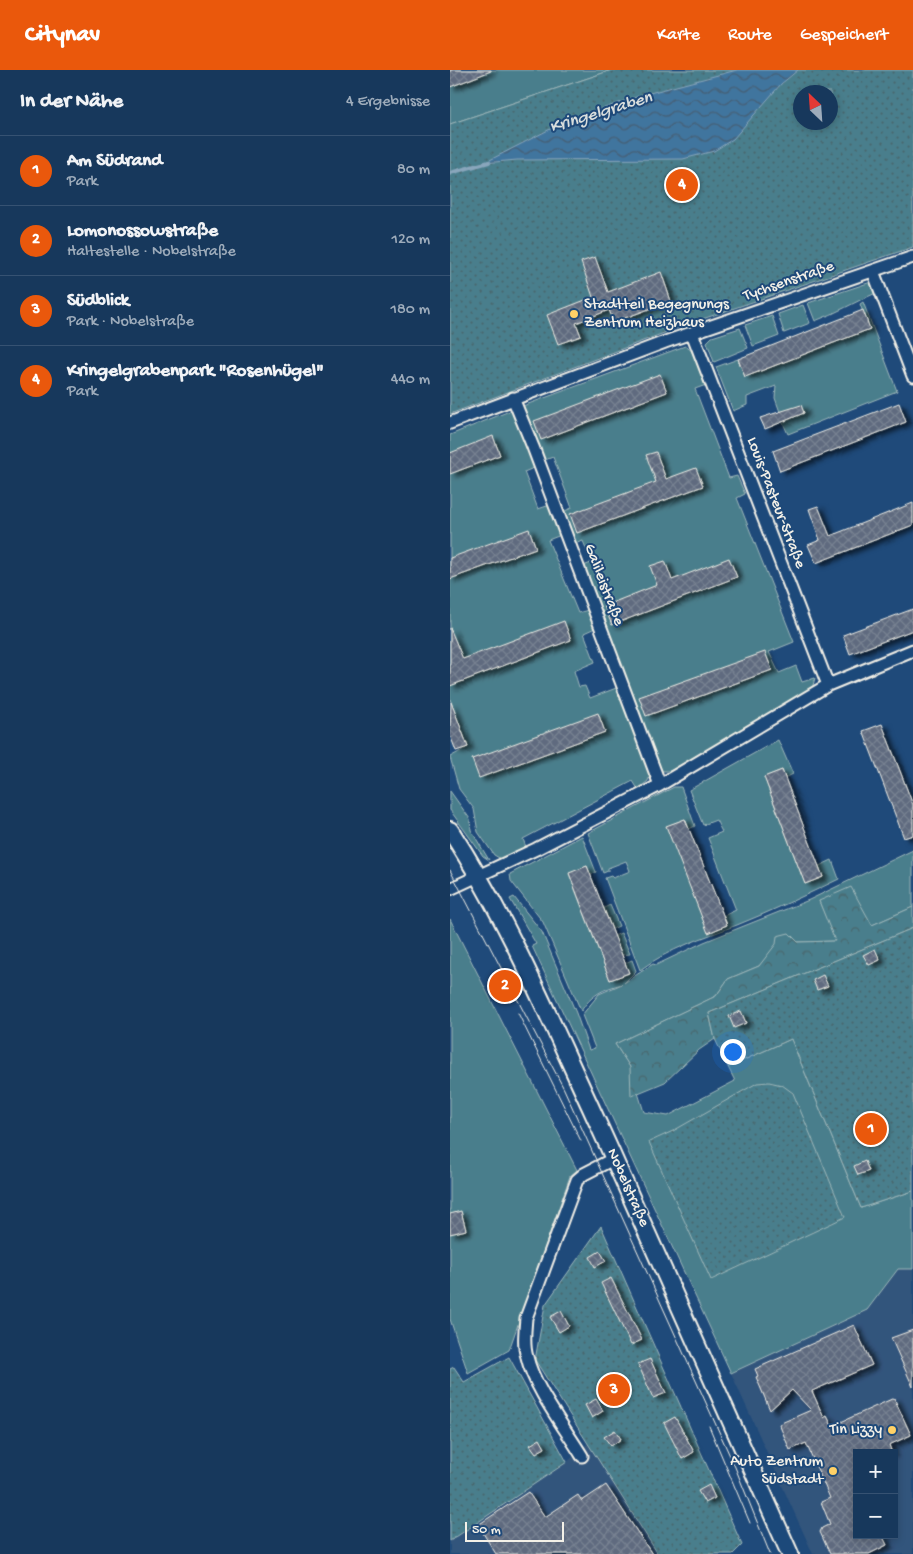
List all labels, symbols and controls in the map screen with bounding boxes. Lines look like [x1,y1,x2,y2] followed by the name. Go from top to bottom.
[25,21,100,50] text: Citynav
[657,25,700,46] text: Karte
[728,25,772,46] text: Route
[800,25,888,46] text: Gespeichert
[793,85,838,130] north arrow
[547,87,655,139] water label: Kringelgraben
[20,90,123,115] text: In der Nähe
[346,93,430,112] text: 4 Ergebnisse
[67,150,163,173] text: Am Südrand
[33,161,39,180] text: 1
[397,161,430,180] text: 80 m
[666,166,698,204] pin: 4
[67,173,98,192] text: Park
[67,220,218,243] text: Lomonossowstraße
[32,231,40,250] text: 2
[391,231,430,250] text: 120 m
[67,243,236,262] text: Haltestelle · Nobelstraße
[740,257,838,307] street label: Tychsenstraße
[67,290,129,313] text: Südblick
[584,296,730,333] place label: Stadtteil Begegnungs Zentrum Heizhaus
[32,301,40,320] text: 3
[391,301,430,320] text: 180 m
[568,308,580,320] marker: Stadtteil Begegnungs Zentrum Heizhaus
[67,313,194,332] text: Park · Nobelstraße
[67,360,324,383] text: Kringelgrabenpark "Rosenhügel"
[32,371,40,390] text: 4
[391,371,430,390] text: 440 m
[67,383,98,402] text: Park
[741,435,809,572] street label: Louis-Pasteur-Straße
[579,541,628,629] street label: Galileistraße
[489,967,521,1005] pin: 2
[720,1039,746,1065] your location
[855,1110,887,1148] pin: 1
[601,1146,653,1231] street label: Nobelstraße
[598,1371,630,1409] pin: 3
[829,1421,882,1440] place label: Tin Lizzy
[886,1424,898,1436] marker: Tin Lizzy
[853,1449,898,1539] map controls
[853,1449,898,1494] button: +
[730,1453,824,1490] place label: Auto Zentrum Südstadt
[827,1465,839,1477] marker: Auto Zentrum Südstadt
[853,1494,898,1539] button: −
[465,1519,564,1542] scale bar
[472,1522,501,1539] text: 50 m

